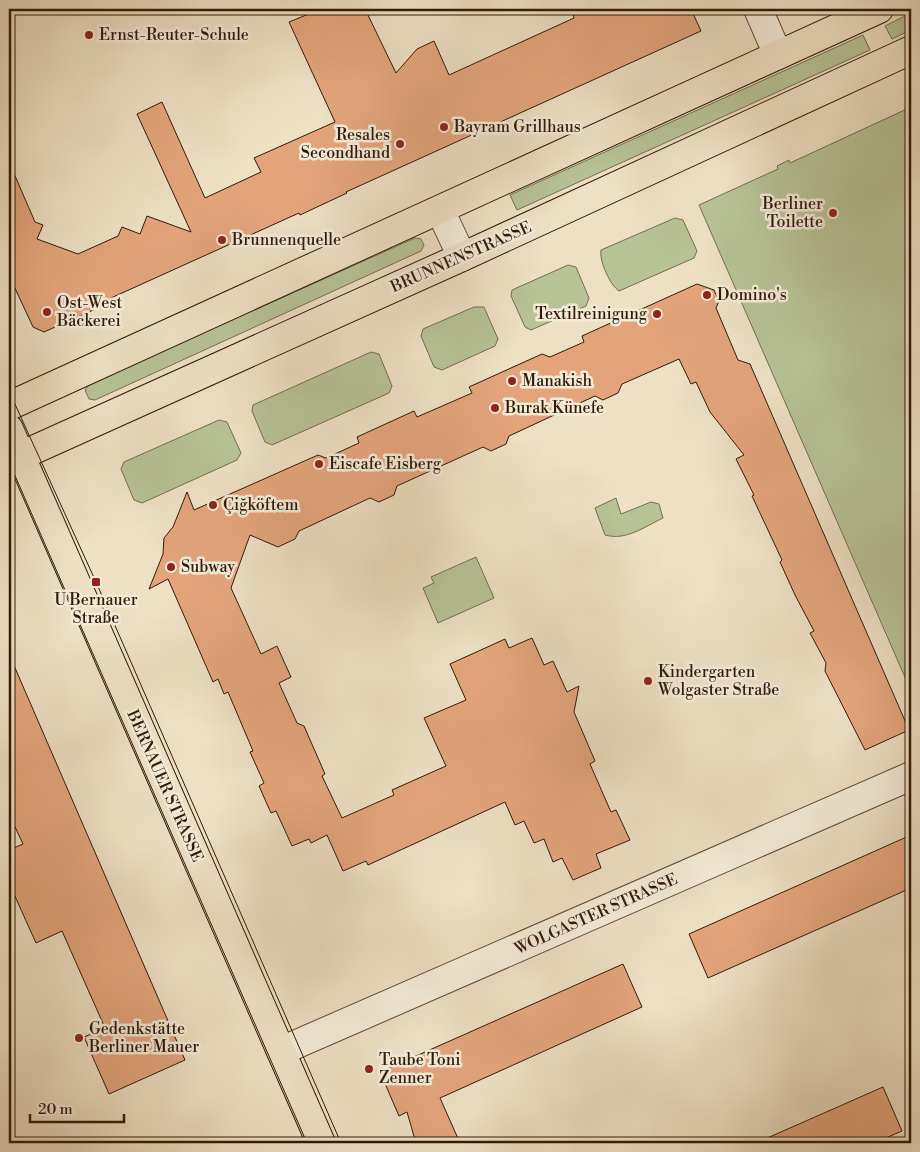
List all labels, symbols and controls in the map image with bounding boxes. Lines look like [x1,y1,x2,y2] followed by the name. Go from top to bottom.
[99,25,249,45] place label: Ernst-Reuter-Schule
[83,29,95,41] marker: Ernst-Reuter-Schule
[453,117,581,137] place label: Bayram Grillhaus
[438,121,450,133] marker: Bayram Grillhaus
[301,125,390,163] place label: Resales Secondhand
[394,138,406,150] marker: Resales Secondhand
[761,194,823,232] place label: Berliner Toilette
[827,207,839,219] marker: Berliner Toilette
[387,217,535,297] street label: BRUNNENSTRASSE
[231,230,341,250] place label: Brunnenquelle
[216,234,228,246] marker: Brunnenquelle
[717,285,787,305] place label: Domino's
[701,289,713,301] marker: Domino's
[56,293,123,331] place label: Ost-West Bäckerei
[535,304,648,324] place label: Textilreinigung
[41,306,53,318] marker: Ost-West Bäckerei
[651,308,663,320] marker: Textilreinigung
[522,371,593,391] place label: Manakish
[506,375,518,387] marker: Manakish
[504,398,604,418] place label: Burak Künefe
[489,402,501,414] marker: Burak Künefe
[329,454,442,474] place label: Eiscafe Eisberg
[313,458,325,470] marker: Eiscafe Eisberg
[223,495,298,515] place label: Çiğköftem
[207,499,219,511] marker: Çiğköftem
[181,557,235,577] place label: Subway
[165,561,177,573] marker: Subway
[90,576,102,588] marker: U Bernauer Straße
[54,590,138,628] place label: U Bernauer Straße
[657,662,779,700] place label: Kindergarten Wolgaster Straße
[642,675,654,687] marker: Kindergarten Wolgaster Straße
[122,706,208,865] street label: BERNAUER STRASSE
[511,869,681,959] street label: WOLGASTER STRASSE
[88,1019,199,1057] place label: Gedenkstätte Berliner Mauer
[73,1032,85,1044] marker: Gedenkstätte Berliner Mauer
[379,1050,461,1088] place label: Taube Toni Zenner
[363,1063,375,1075] marker: Taube Toni Zenner
[30,1092,124,1124] scale bar
[38,1100,73,1119] text: 20 m

